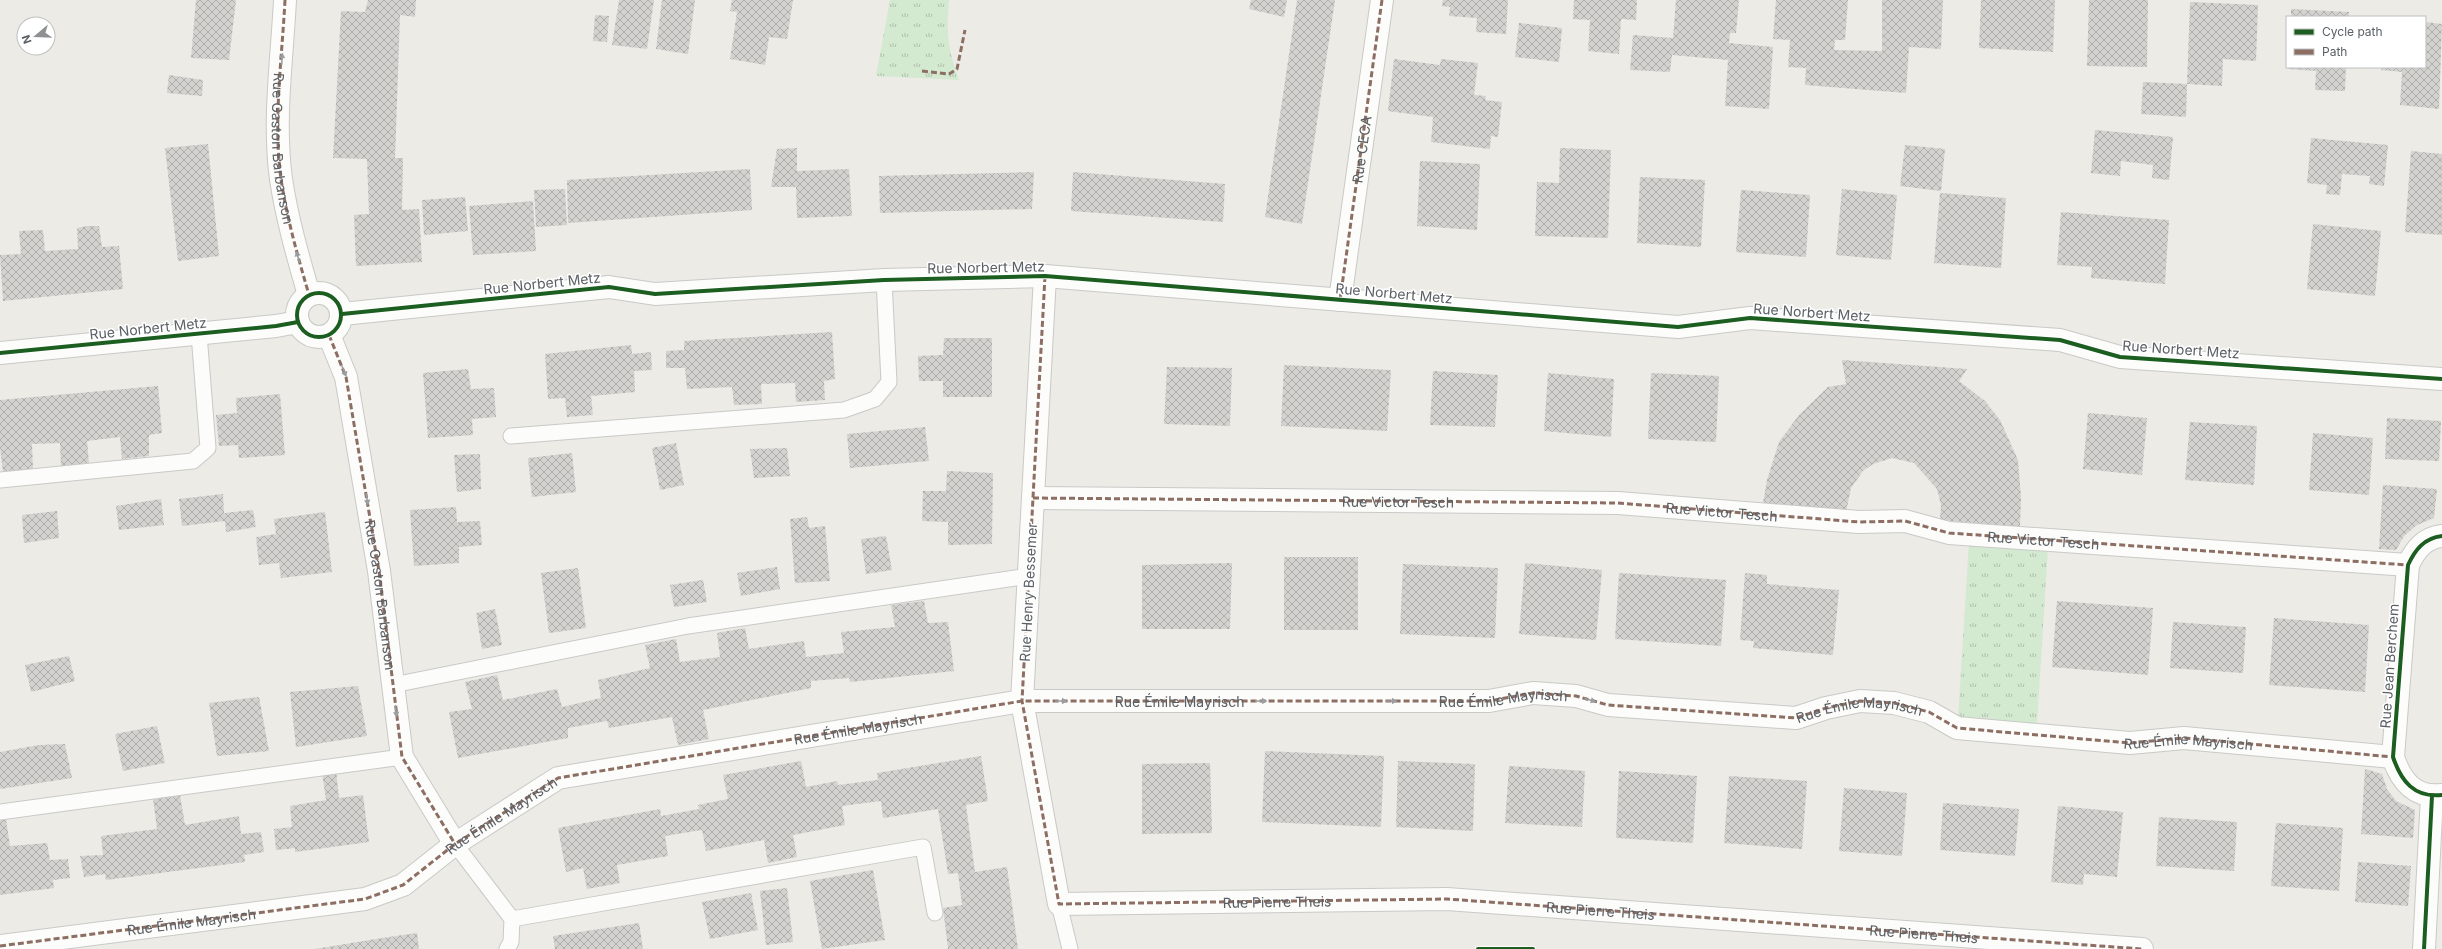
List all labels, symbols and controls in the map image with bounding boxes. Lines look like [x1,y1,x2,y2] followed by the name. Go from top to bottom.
[16,16,56,56] north arrow
[2286,16,2426,68] legend
[2322,24,2383,39] text: Cycle path
[19,33,35,46] text: N
[2322,44,2347,59] text: Path
[279,52,285,65] one-way arrow
[269,72,298,226] street label: Rue Gaston Barbanson
[1348,114,1374,184] street label: Rue CECA
[295,251,301,263] one-way arrow
[927,257,1045,277] street label: Rue Norbert Metz
[483,268,601,298] street label: Rue Norbert Metz
[1335,279,1453,307] street label: Rue Norbert Metz
[1753,299,1871,325] street label: Rue Norbert Metz
[89,313,207,343] street label: Rue Norbert Metz
[2122,336,2240,362] street label: Rue Norbert Metz
[341,366,347,378] one-way arrow
[1342,492,1454,510] street label: Rue Victor Tesch
[364,493,370,505] one-way arrow
[1665,498,1778,524] street label: Rue Victor Tesch
[362,518,400,671] street label: Rue Gaston Barbanson
[1016,522,1040,662] street label: Rue Henry Bessemer
[1987,527,2100,552] street label: Rue Victor Tesch
[2376,603,2402,729] street label: Rue Jean Berchem
[1439,684,1568,710] street label: Rue Émile Mayrisch
[1794,692,1925,726] street label: Rue Émile Mayrisch
[1115,693,1244,710] street label: Rue Émile Mayrisch
[1584,697,1596,703] one-way arrow
[1055,698,1068,704] one-way arrow
[1255,698,1268,704] one-way arrow
[1385,698,1398,704] one-way arrow
[393,705,399,717] one-way arrow
[792,709,923,747] street label: Rue Émile Mayrisch
[2123,729,2254,753] street label: Rue Émile Mayrisch
[441,773,560,857] street label: Rue Émile Mayrisch
[1222,892,1332,910] street label: Rue Pierre Theis
[1546,898,1656,922] street label: Rue Pierre Theis
[126,905,257,938] street label: Rue Émile Mayrisch
[1869,921,1979,946] street label: Rue Pierre Theis

